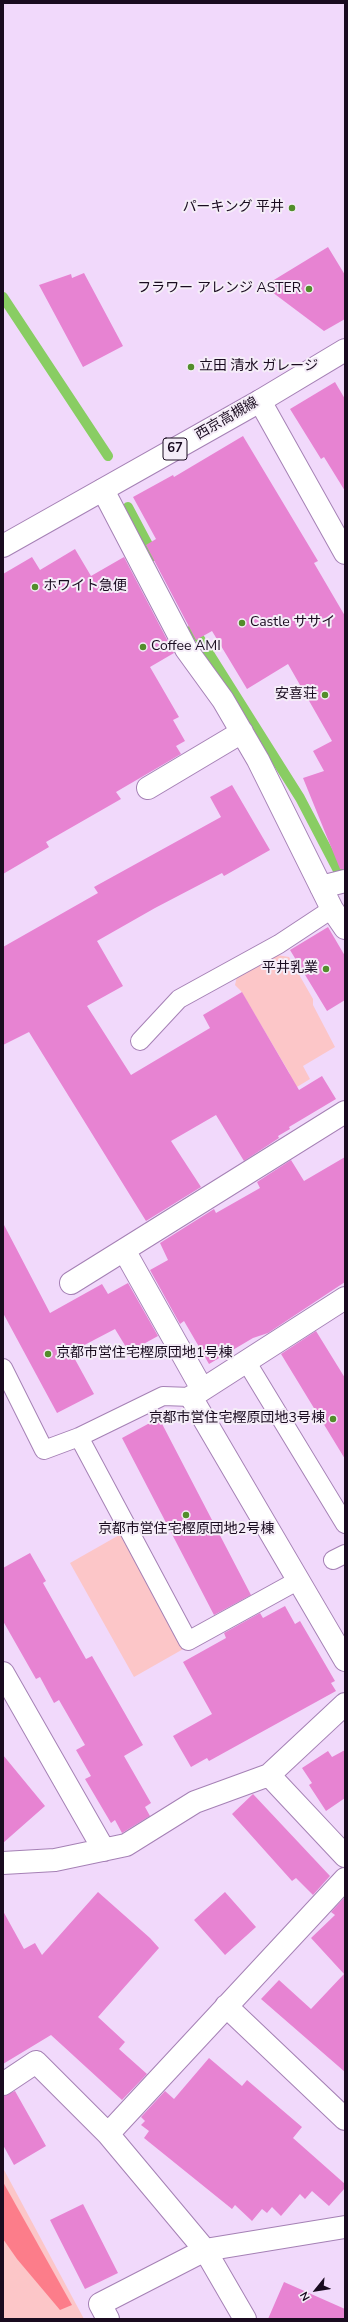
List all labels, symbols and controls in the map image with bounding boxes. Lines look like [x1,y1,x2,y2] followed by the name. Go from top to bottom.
[182,200,284,216] place label: パーキング 平井
[287,203,297,213] marker: パーキング 平井
[137,281,301,297] place label: フラワー アレンジ ASTER
[304,284,314,294] marker: フラワー アレンジ ASTER
[199,359,318,375] place label: 立田 清水 ガレージ
[186,362,196,372] marker: 立田 清水 ガレージ
[192,394,262,444] street label: 西京高槻線
[163,438,187,460] road number: 67
[43,579,127,595] place label: ホワイト急便
[30,582,40,592] marker: ホワイト急便
[250,615,335,631] place label: Castle ササイ
[237,618,247,628] marker: Castle ササイ
[151,639,221,655] place label: Coffee AMI
[138,642,148,652] marker: Coffee AMI
[275,687,317,703] place label: 安喜荘
[320,690,330,700] marker: 安喜荘
[262,961,318,977] place label: 平井乳業
[321,964,331,974] marker: 平井乳業
[56,1346,232,1362] place label: 京都市営住宅樫原団地1号棟
[43,1349,53,1359] marker: 京都市営住宅樫原団地1号棟
[149,1411,325,1427] place label: 京都市営住宅樫原団地3号棟
[328,1414,338,1424] marker: 京都市営住宅樫原団地3号棟
[181,1510,191,1520] marker: 京都市営住宅樫原団地2号棟
[98,1522,274,1538] place label: 京都市営住宅樫原団地2号棟
[296,2270,336,2310] north arrow
[297,2289,314,2304] text: N

